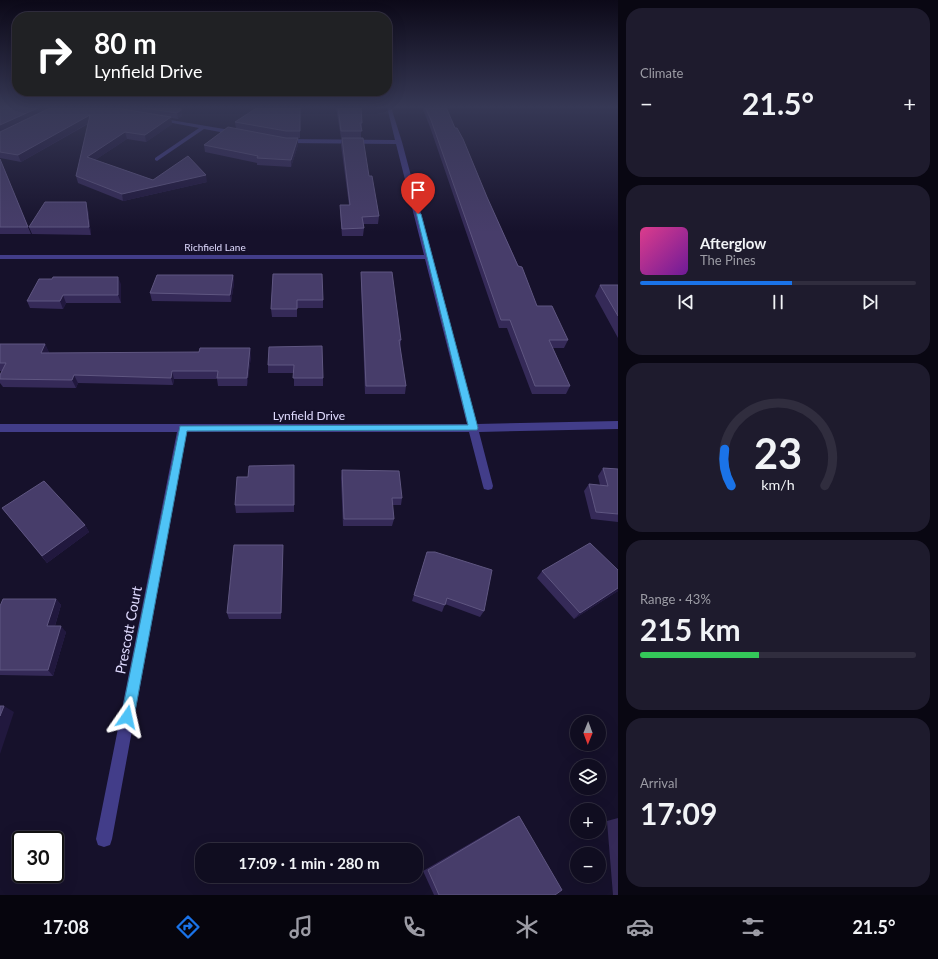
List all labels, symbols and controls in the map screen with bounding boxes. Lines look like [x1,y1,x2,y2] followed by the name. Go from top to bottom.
[94,26,157,60] text: 80 m
[28,28,80,80] icon: right
[94,60,202,82] text: Lynfield Drive
[640,65,683,81] text: Climate
[742,85,814,121] text: 21.5°
[640,90,653,117] text: −
[903,90,916,117] text: +
[401,173,435,214] pin
[407,179,429,201] icon: arrive
[700,234,766,252] text: Afterglow
[184,241,246,253] street label: Richfield Lane
[700,252,756,268] text: The Pines
[675,291,697,313] icon: previous
[767,291,789,313] icon: pause
[859,291,881,313] icon: next
[273,408,345,423] street label: Lynfield Drive
[754,427,802,477] text: 23
[761,475,795,492] text: km/h
[111,585,145,675] street label: Prescott Court
[640,591,711,607] text: Range · 43%
[640,611,741,647] text: 215 km
[106,696,148,738] position arrow
[570,715,606,751] north arrow
[570,715,606,883] map controls
[570,759,606,795] button: layers
[640,775,677,791] text: Arrival
[640,795,717,831] text: 17:09
[570,803,606,839] button: +
[12,831,64,883] speed limit sign: 30
[570,847,606,883] button: −
[239,854,379,872] text: 17:09 · 1 min · 280 m
[174,913,202,941] icon: directions
[287,913,315,941] icon: music
[400,913,428,941] icon: phone
[513,913,541,941] icon: climate
[626,913,654,941] icon: car
[739,913,767,941] icon: filters
[43,916,89,938] text: 17:08
[852,916,895,938] text: 21.5°

